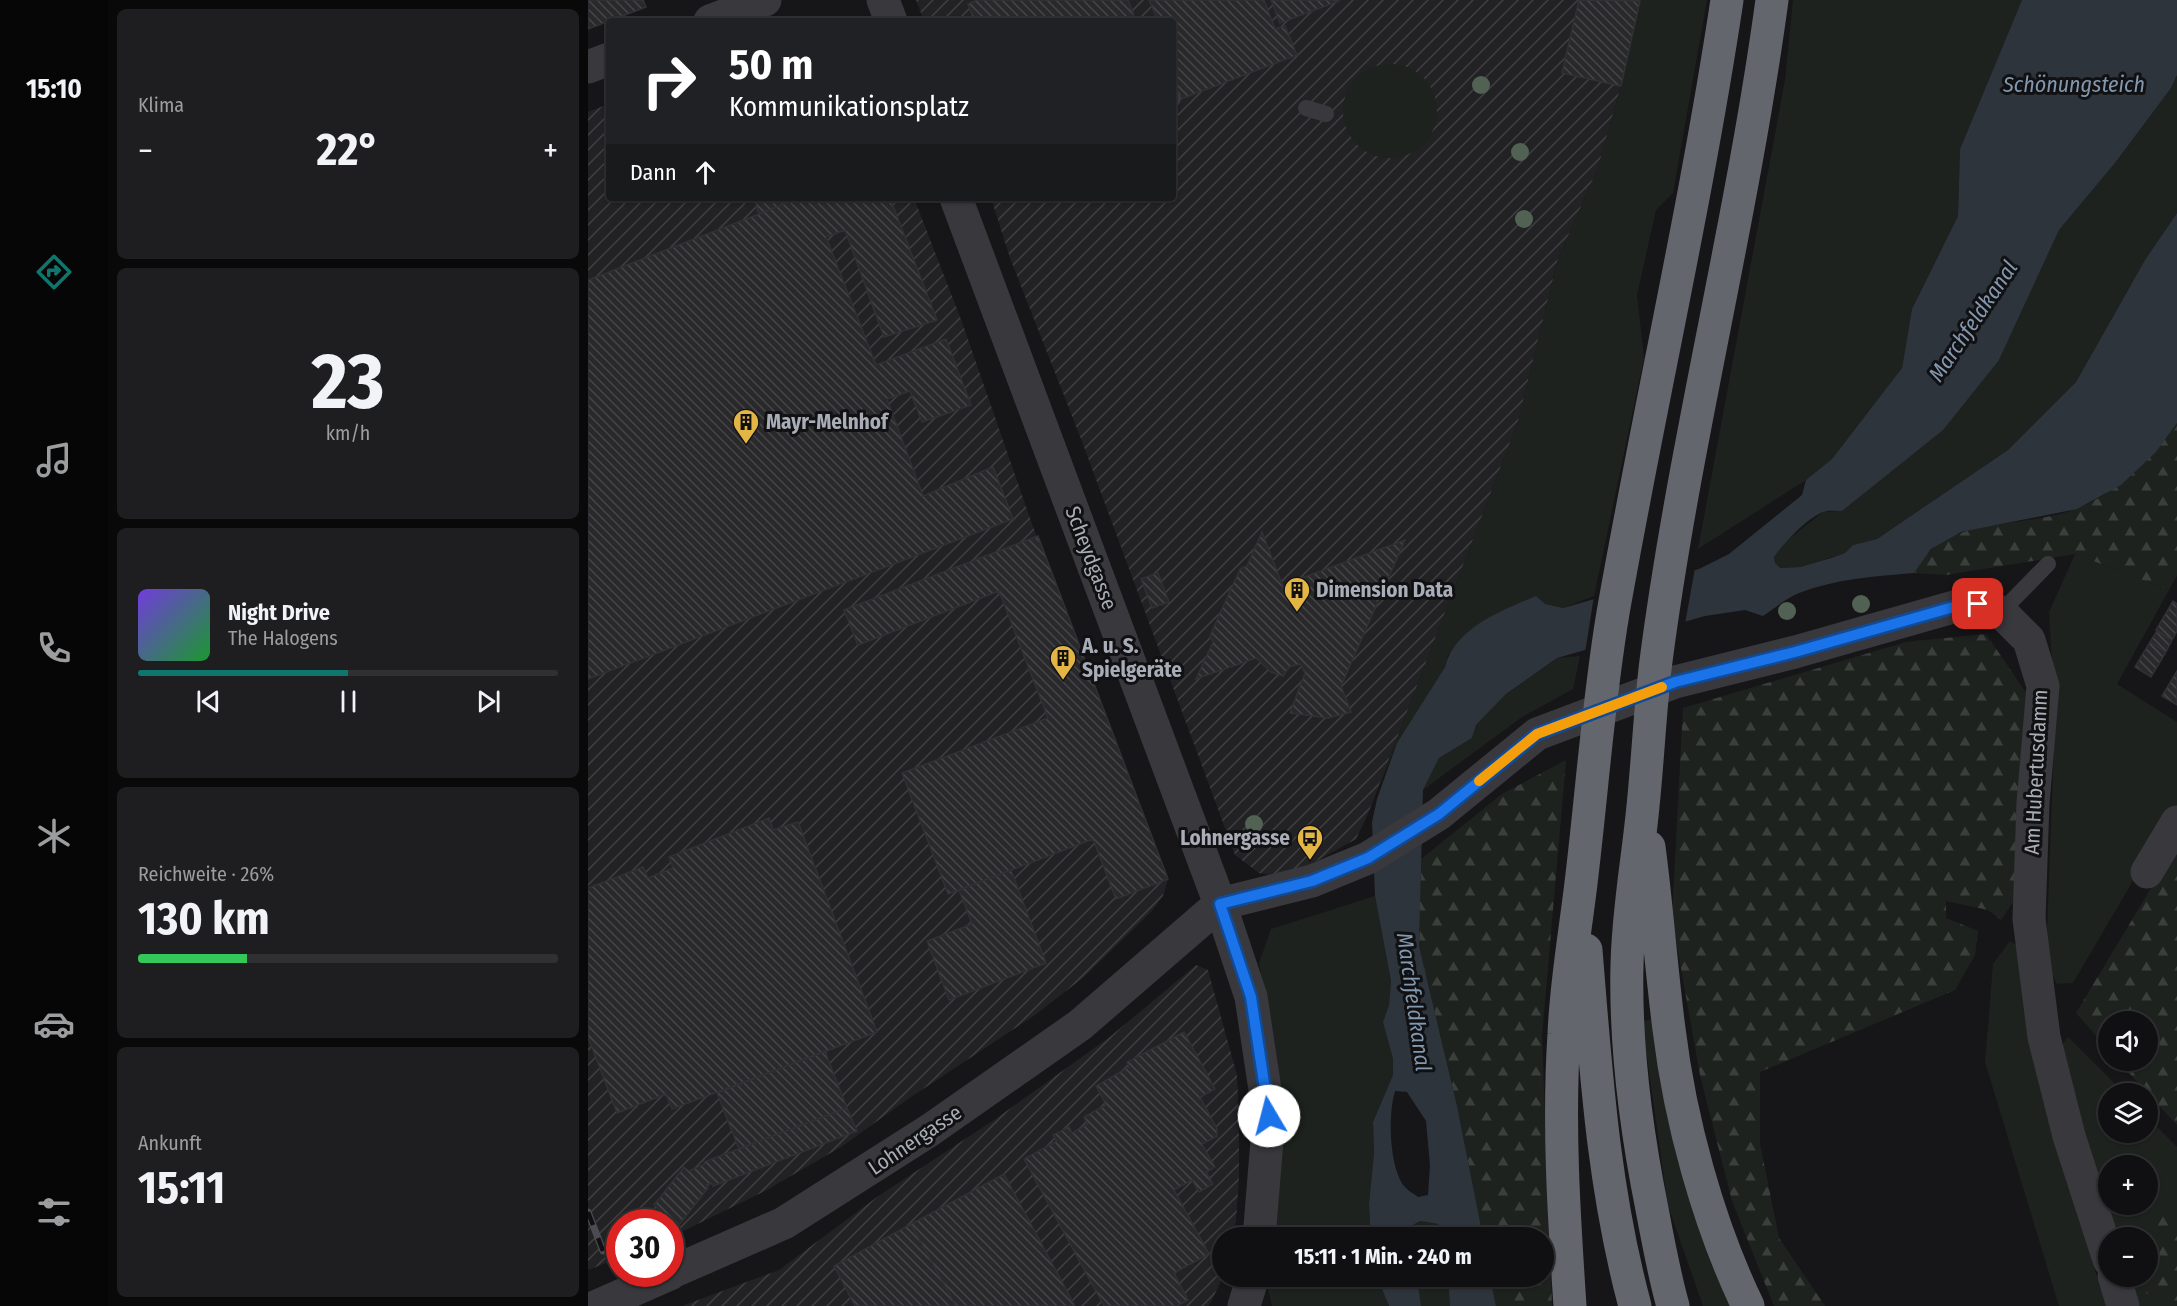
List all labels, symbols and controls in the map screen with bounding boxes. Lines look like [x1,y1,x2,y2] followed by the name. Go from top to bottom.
[729,40,813,90] text: 50 m
[630,42,708,120] icon: right
[2002,71,2145,98] water label: Schönungsteich
[26,73,82,105] text: 15:10
[729,91,969,123] text: Kommunikationsplatz
[138,93,184,117] text: Klima
[317,123,379,177] text: 22°
[138,131,153,171] text: −
[543,131,558,171] text: +
[689,156,722,189] icon: ahead
[630,159,677,186] text: Dann
[33,251,75,293] icon: directions
[1923,255,2023,387] water label: Marchfeldkanal
[311,335,385,429] text: 23
[731,407,761,445] building icon: Mayr-Melnhof
[766,409,890,435] place label: Mayr-Melnhof
[326,421,370,445] text: km/h
[33,439,75,481] icon: music
[1059,502,1123,614] street label: Scheydgasse
[1282,575,1312,613] building icon: Dimension Data
[1316,577,1453,603] place label: Dimension Data
[1952,578,2003,629] pin
[1961,587,1994,620] icon: arrive
[228,599,330,626] text: Night Drive
[228,626,338,650] text: The Halogens
[33,627,75,669] icon: phone
[1081,633,1182,683] place label: A. u. S. Spielgeräte
[1048,643,1078,681] building icon: A. u. S. Spielgeräte
[192,685,225,718] icon: previous
[332,685,365,718] icon: pause
[472,685,505,718] icon: next
[2019,689,2053,855] street label: Am Hubertusdamm
[33,815,75,857] icon: climate
[1295,823,1325,861] bus stop icon: Lohnergasse
[1180,825,1290,851] place label: Lohnergasse
[138,862,274,886] text: Reichweite · 26%
[138,892,270,946] text: 130 km
[1391,931,1437,1073] water label: Marchfeldkanal
[33,1003,75,1045] icon: car
[2098,1011,2158,1287] map controls
[2098,1011,2158,1071] button: sound
[2098,1083,2158,1143] button: layers
[1237,1084,1301,1148] position arrow
[863,1099,967,1181] street label: Lohnergasse
[138,1131,202,1155] text: Ankunft
[2098,1155,2158,1215] button: +
[138,1161,225,1215] text: 15:11
[33,1191,75,1233] icon: filters
[606,1209,684,1287] speed limit sign: 30
[2098,1227,2158,1287] button: −
[1294,1243,1472,1270] text: 15:11 · 1 Min. · 240 m

